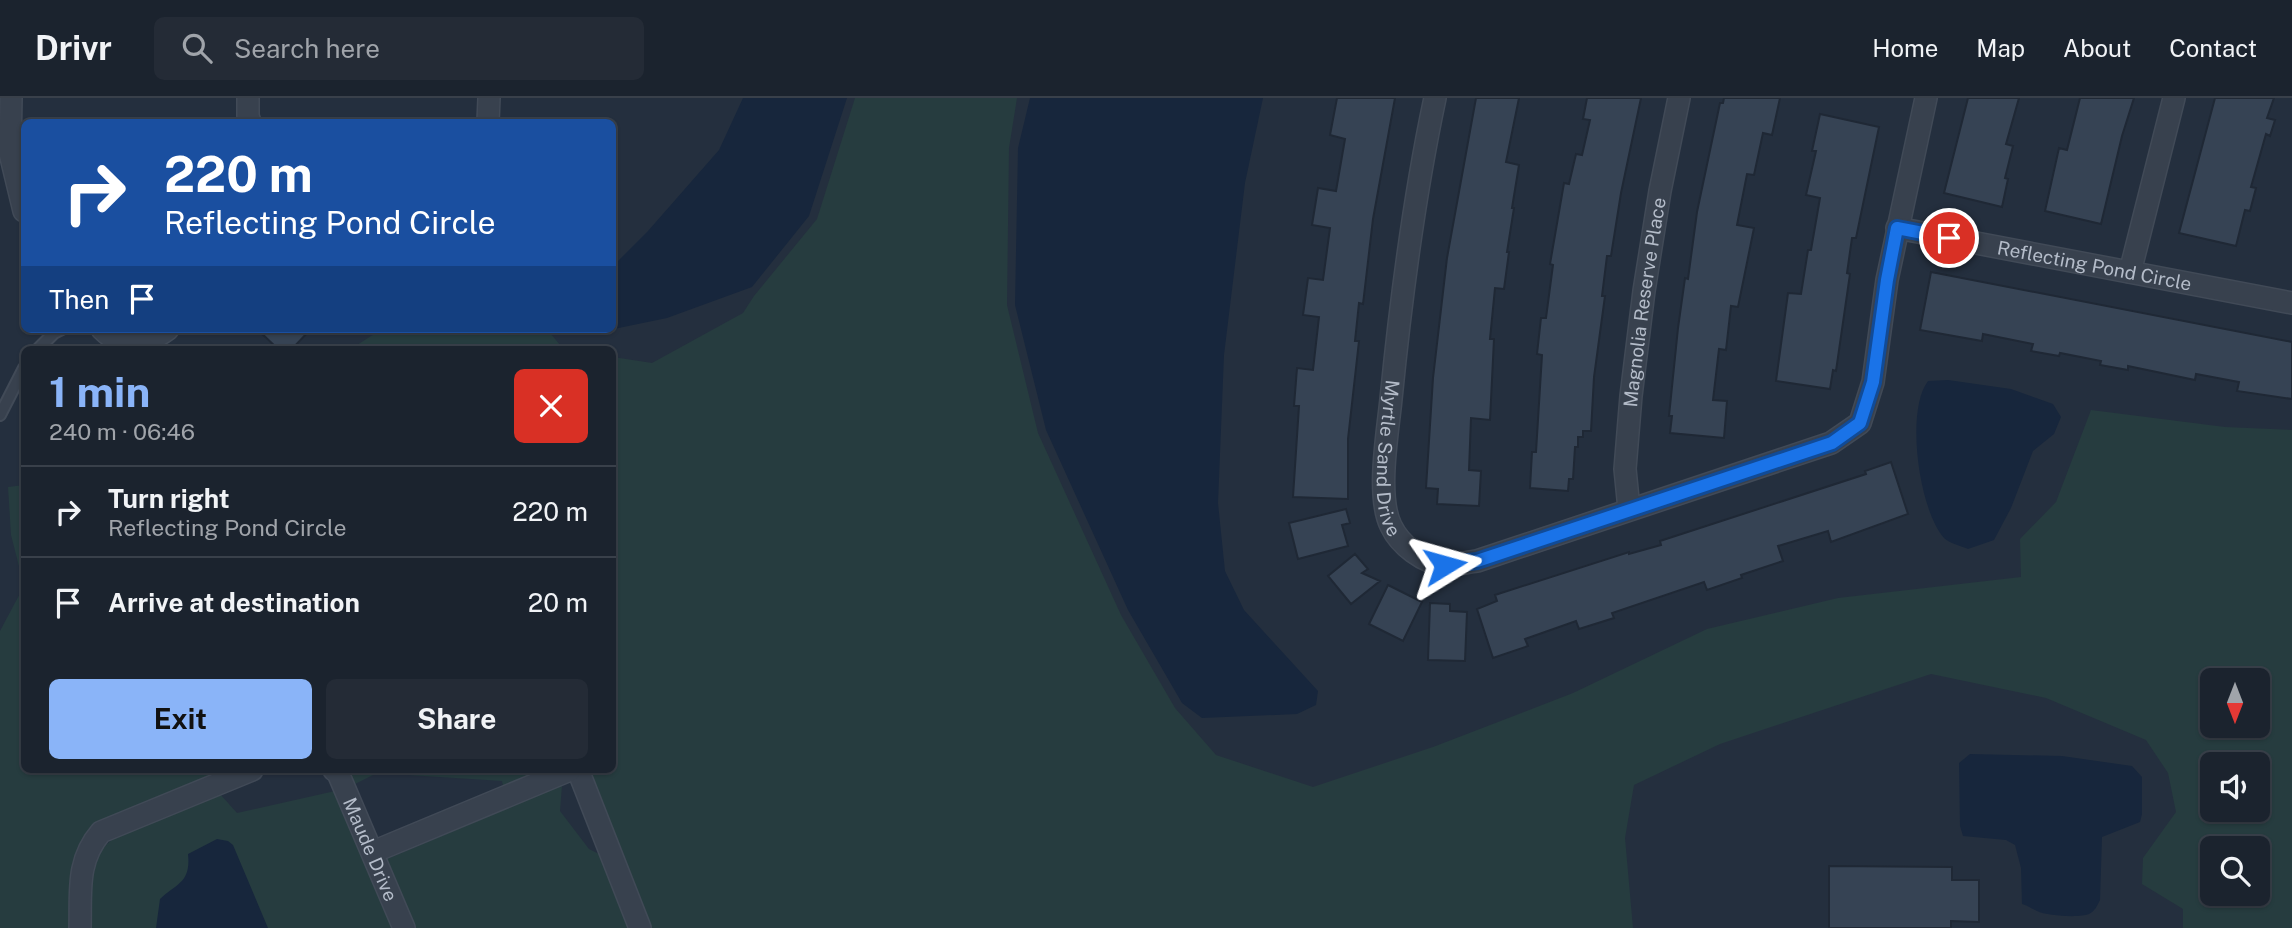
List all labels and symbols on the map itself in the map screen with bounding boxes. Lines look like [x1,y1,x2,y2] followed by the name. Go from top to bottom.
[1619,196,1670,408] street label: Magnolia Reserve Place
[1919,208,1979,268] pin
[1996,236,2193,295] street label: Reflecting Pond Circle
[1373,379,1405,540] street label: Myrtle Sand Drive
[1408,528,1482,602] position arrow
[2200,668,2270,738] north arrow
[339,794,402,904] street label: Maude Drive

